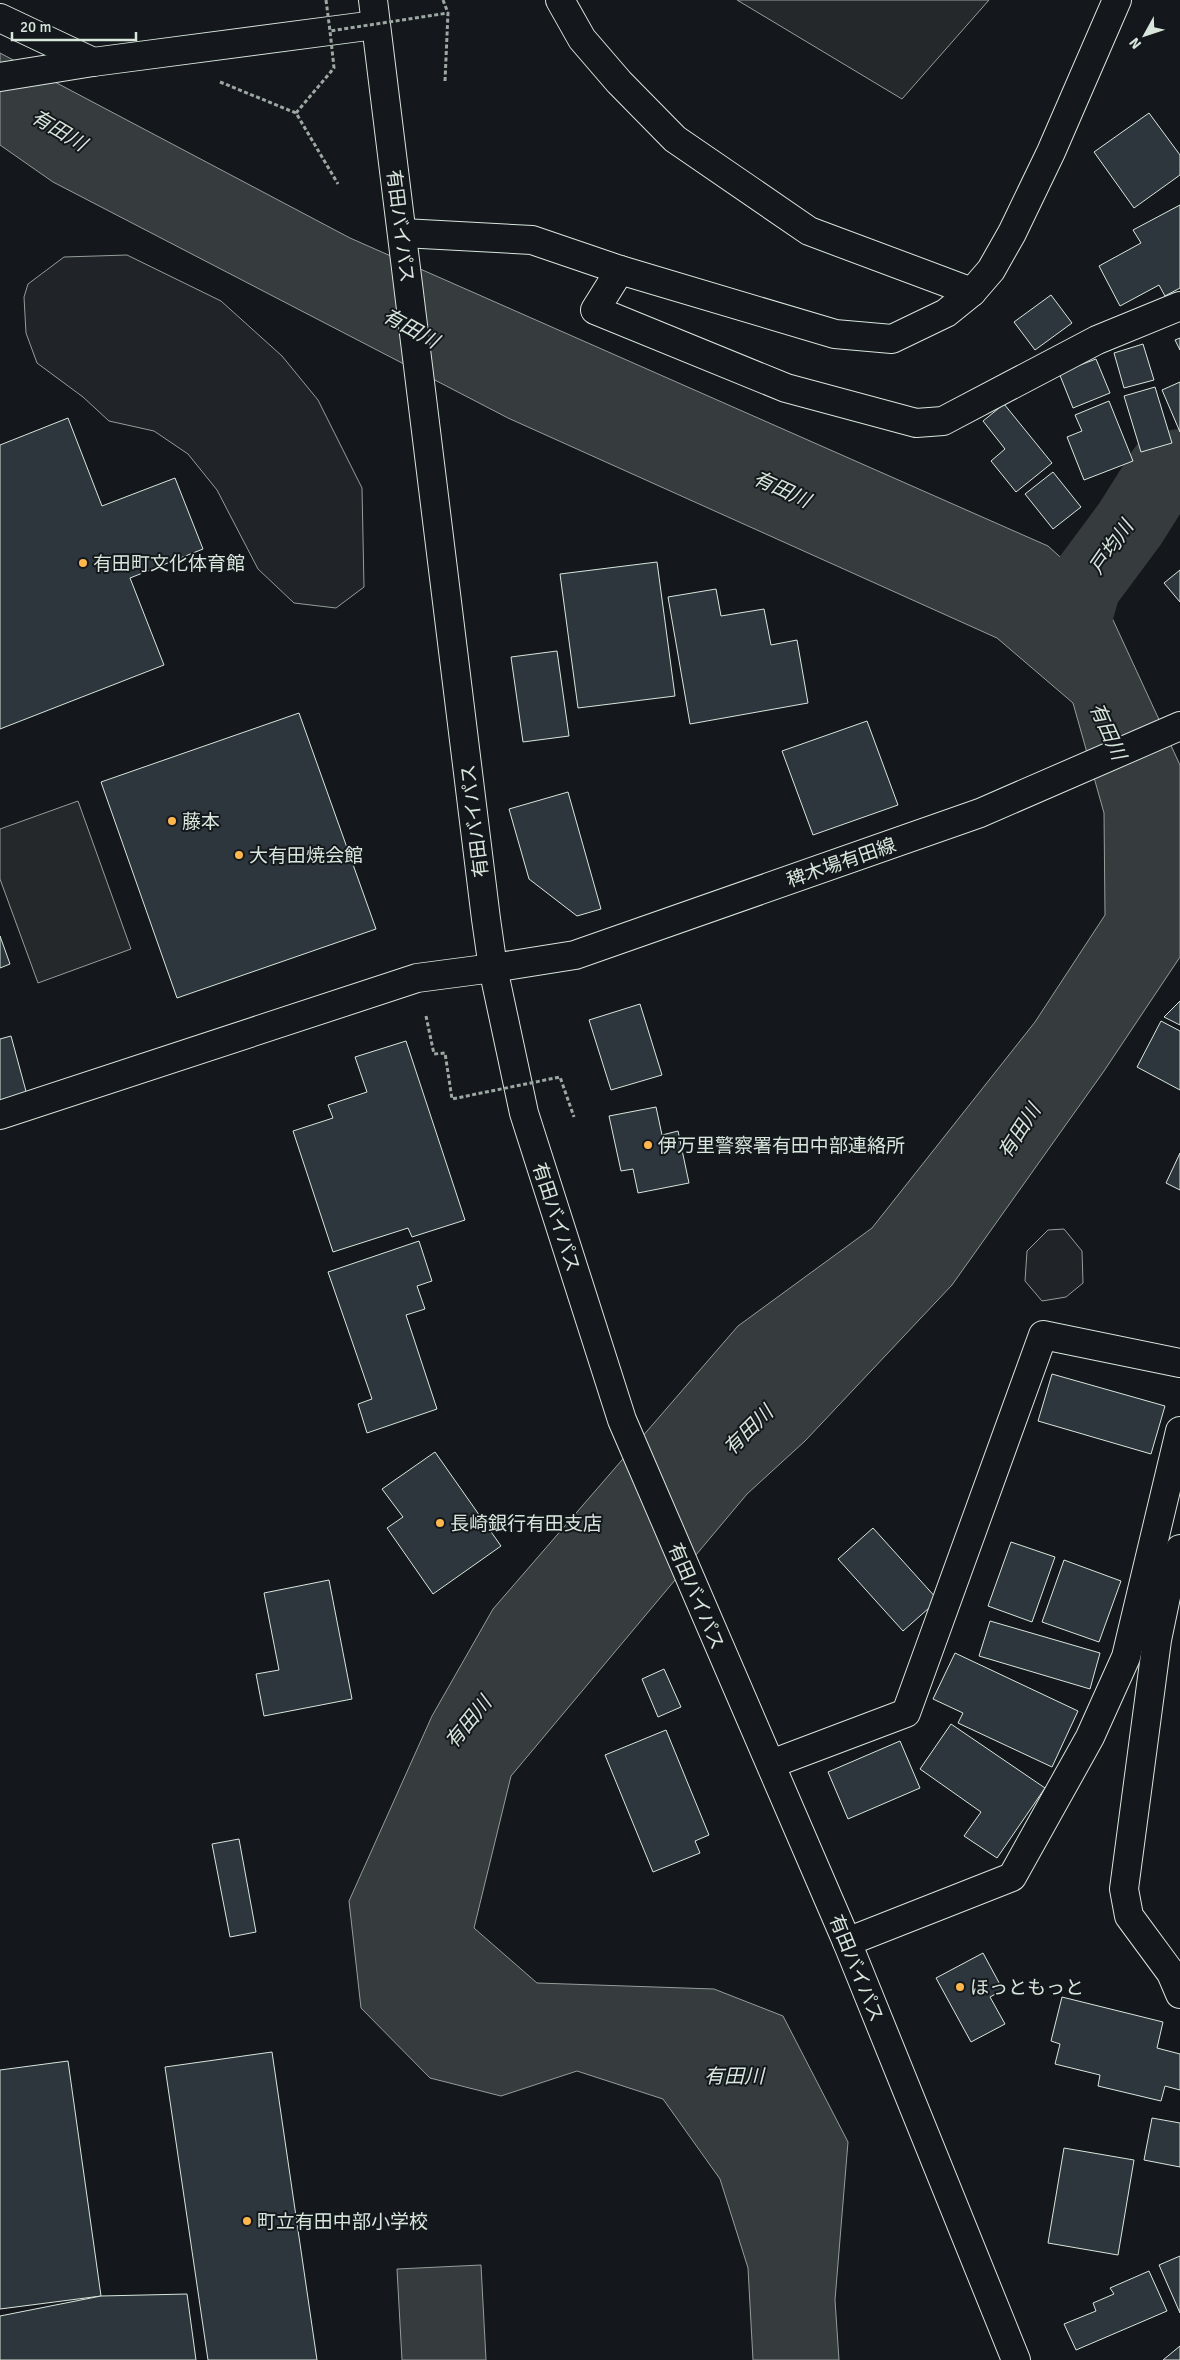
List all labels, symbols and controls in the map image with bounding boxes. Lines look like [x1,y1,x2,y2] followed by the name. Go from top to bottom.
[12,10,136,42] scale bar
[1120,10,1170,60] north arrow
[20,18,51,36] text: 20 m
[1126,34,1145,52] text: N
[27,104,93,158] water label: 有田川
[381,168,419,284] street label: 有田バイパス
[378,303,445,355] water label: 有田川
[749,465,816,514] water label: 有田川
[1084,514,1140,579] water label: 戸均川
[93,552,245,576] place label: 有田町文化体育館
[77,557,89,569] marker: 有田町文化体育館
[1084,699,1132,766] water label: 有田川
[456,763,494,879] street label: 有田バイパス
[182,810,220,834] place label: 藤本
[166,815,178,827] marker: 藤本
[784,833,899,893] street label: 稗木場有田線
[249,844,363,868] place label: 大有田焼会館
[233,849,245,861] marker: 大有田焼会館
[993,1098,1047,1163] water label: 有田川
[658,1134,905,1158] place label: 伊万里警察署有田中部連絡所
[642,1139,654,1151] marker: 伊万里警察署有田中部連絡所
[527,1160,585,1275] street label: 有田バイパス
[718,1399,780,1460] water label: 有田川
[450,1512,602,1536] place label: 長崎銀行有田支店
[434,1517,446,1529] marker: 長崎銀行有田支店
[663,1539,729,1653] street label: 有田バイパス
[440,1690,498,1753] water label: 有田川
[824,1911,888,2026] street label: 有田バイパス
[970,1976,1084,2000] place label: ほっともっと
[954,1981,966,1993] marker: ほっともっと
[704,2064,766,2089] water label: 有田川
[257,2210,428,2234] place label: 町立有田中部小学校
[241,2215,253,2227] marker: 町立有田中部小学校

